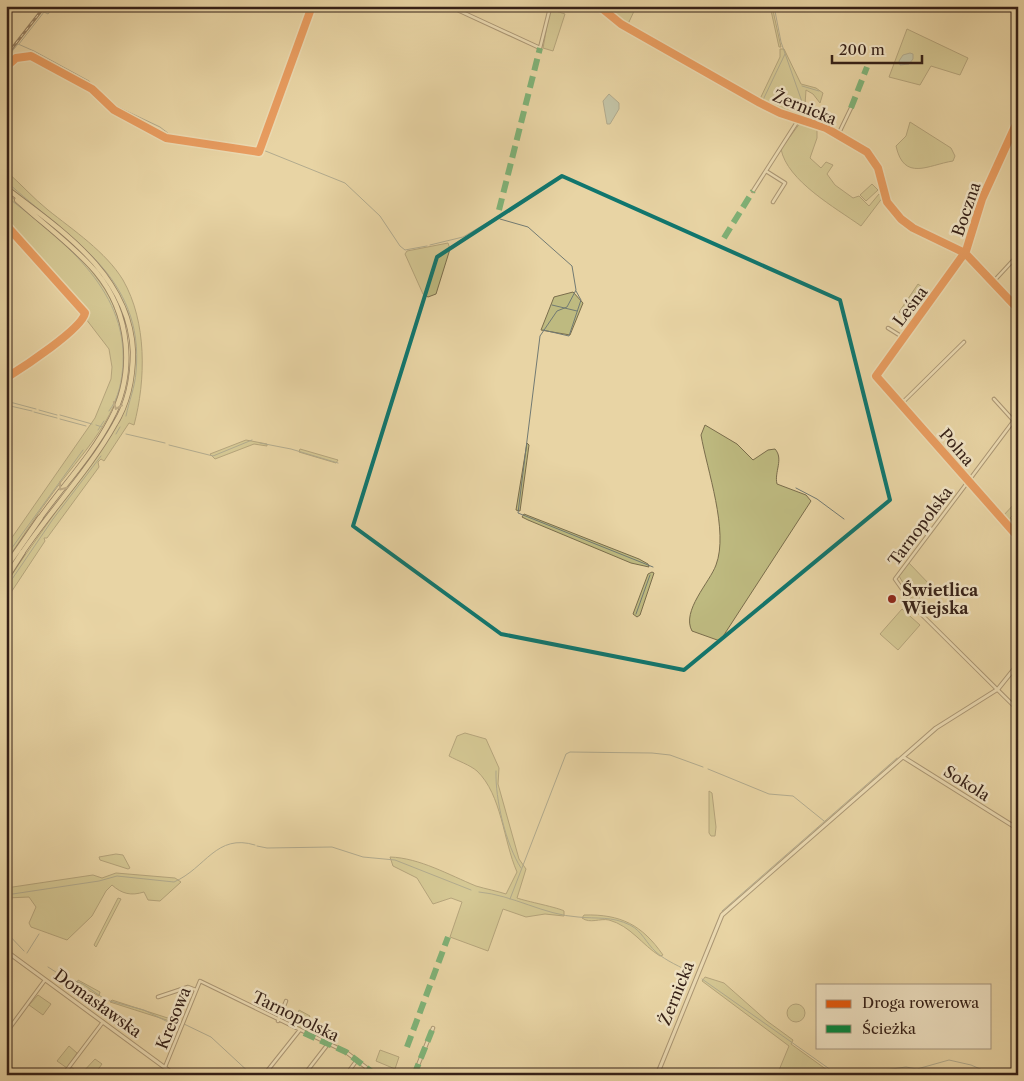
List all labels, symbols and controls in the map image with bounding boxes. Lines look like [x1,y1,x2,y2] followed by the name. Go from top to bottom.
[832,32,922,64] scale bar
[839,40,885,59] text: 200 m
[770,85,840,129] street label: Żernicka
[947,179,985,239] street label: Boczna
[889,282,932,330] street label: Leśna
[113,401,123,410] one-way arrow
[935,424,979,470] street label: Polna
[60,481,68,490] one-way arrow
[884,482,957,570] street label: Tarnopolska
[901,580,979,618] place label: Świetlica Wiejska
[886,593,898,605] marker: Świetlica Wiejska
[940,761,994,805] street label: Sokola
[654,958,698,1028] street label: Żernicka
[50,965,146,1042] street label: Domasławska
[151,983,195,1052] street label: Kresowa
[816,984,992,1048] legend
[249,986,343,1046] street label: Tarnopolska
[862,993,979,1012] text: Droga rowerowa
[862,1019,916,1038] text: Ścieżka

